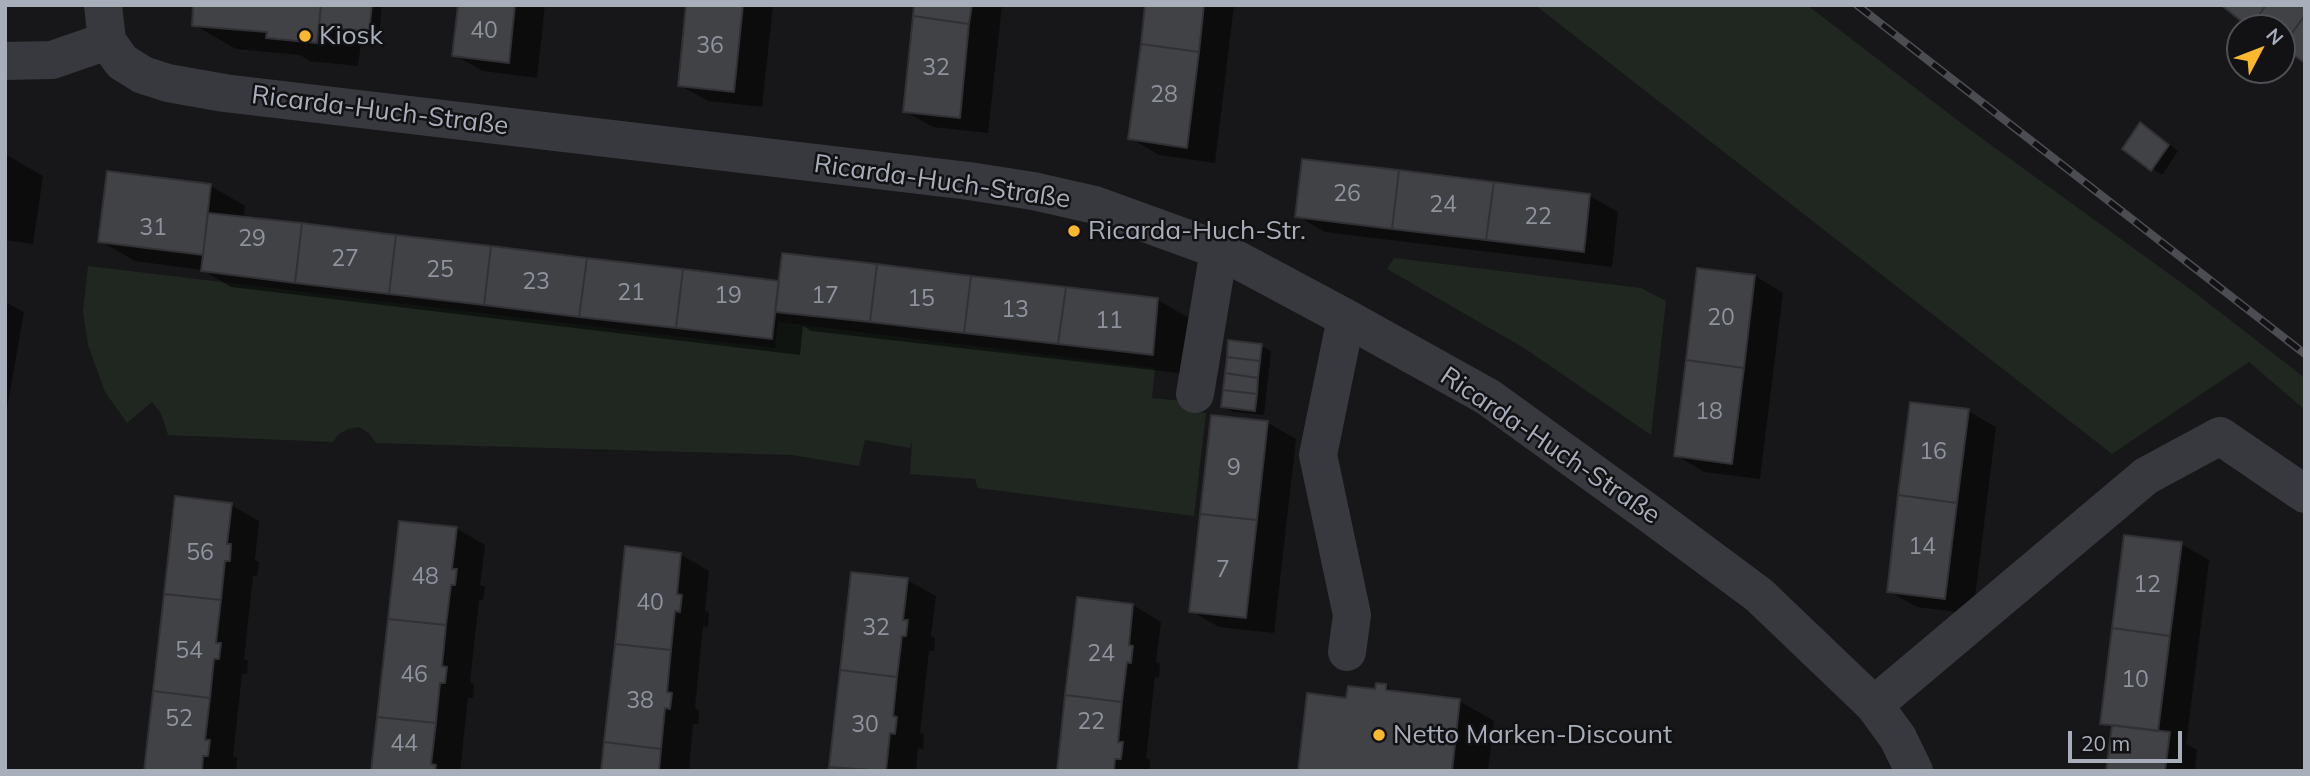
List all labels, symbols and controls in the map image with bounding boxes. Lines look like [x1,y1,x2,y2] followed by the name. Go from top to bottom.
[2226,14,2296,84] north arrow
[470,17,498,45] house number: 40
[319,20,383,52] place label: Kiosk
[2261,23,2289,50] text: N
[297,28,313,44] marker: Kiosk
[696,32,724,60] house number: 36
[922,54,950,82] house number: 32
[250,80,510,142] street label: Ricarda-Huch-Straße
[1150,81,1178,109] house number: 28
[812,149,1072,215] street label: Ricarda-Huch-Straße
[1333,180,1361,208] house number: 26
[1429,191,1457,219] house number: 24
[1524,203,1552,231] house number: 22
[139,214,167,242] house number: 31
[1088,215,1306,247] place label: Ricarda-Huch-Str.
[1066,223,1082,239] marker: Ricarda-Huch-Str.
[238,225,266,253] house number: 29
[331,245,359,273] house number: 27
[426,256,454,284] house number: 25
[522,268,550,296] house number: 23
[617,279,645,307] house number: 21
[714,282,742,310] house number: 19
[811,282,839,310] house number: 17
[907,285,935,313] house number: 15
[1001,296,1029,324] house number: 13
[1707,304,1735,332] house number: 20
[1095,307,1123,335] house number: 11
[1434,361,1666,531] street label: Ricarda-Huch-Straße
[1695,398,1723,426] house number: 18
[1919,438,1947,466] house number: 16
[1227,454,1241,482] house number: 9
[1908,533,1936,561] house number: 14
[186,539,214,567] house number: 56
[1216,556,1230,584] house number: 7
[411,563,439,591] house number: 48
[2133,571,2161,599] house number: 12
[636,589,664,617] house number: 40
[862,614,890,642] house number: 32
[175,637,203,665] house number: 54
[1087,640,1115,668] house number: 24
[400,661,428,689] house number: 46
[2121,666,2149,694] house number: 10
[626,687,654,715] house number: 38
[165,705,193,733] house number: 52
[1077,708,1105,736] house number: 22
[851,711,879,739] house number: 30
[2072,716,2186,760] scale bar
[1393,719,1672,751] place label: Netto Marken-Discount
[1371,727,1387,743] marker: Netto Marken-Discount
[390,730,418,758] house number: 44
[2081,730,2130,756] text: 20 m

